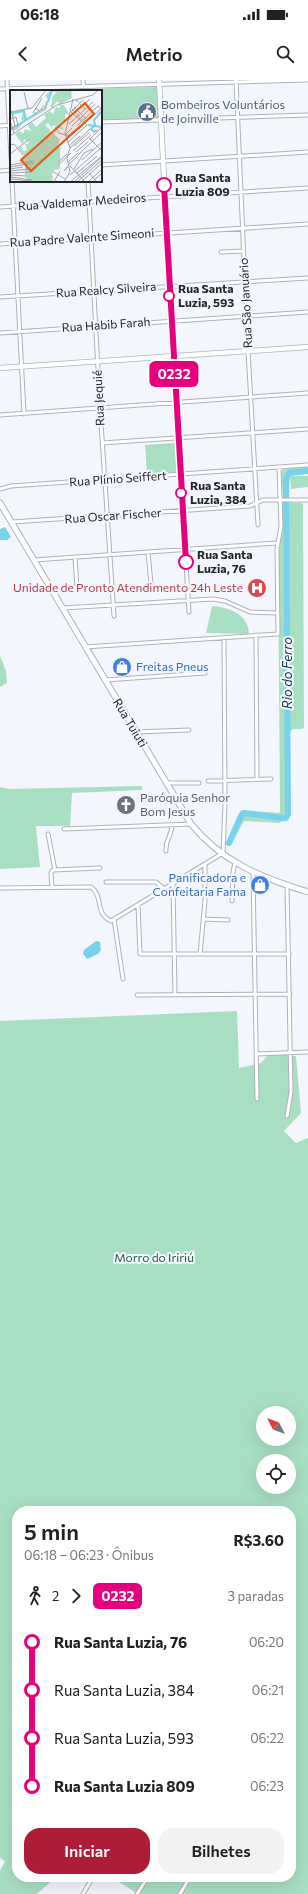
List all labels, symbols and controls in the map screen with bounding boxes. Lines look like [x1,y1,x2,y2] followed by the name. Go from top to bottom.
[20,5,59,23] text: 06:18
[12,43,34,65] icon: back
[125,43,183,65] text: Metrio
[274,43,296,65] icon: search
[10,90,102,182] inset map
[161,97,285,126] place label: Bombeiros Voluntários de Joinville
[136,101,158,123] public building icon: Bombeiros Voluntários de Joinville
[175,170,230,198] place label: Rua Santa Luzia 809
[156,177,172,193] marker: Rua Santa Luzia 809
[17,190,147,212] street label: Rua Valdemar Medeiros
[9,225,155,249] street label: Rua Padre Valente Simeoni
[236,257,255,349] street label: Rua São Januário
[55,279,157,299] street label: Rua Realcy Silveira
[178,281,234,309] place label: Rua Santa Luzia, 593
[163,290,175,302] marker: Rua Santa Luzia, 593
[61,314,151,334] street label: Rua Habib Farah
[146,361,202,387] line badge: 0232
[157,365,191,382] text: 0232
[90,370,107,426] street label: Rua Jequié
[69,468,167,488] street label: Rua Plínio Seiffert
[190,478,247,506] place label: Rua Santa Luzia, 384
[175,487,187,499] marker: Rua Santa Luzia, 384
[64,505,162,525] street label: Rua Oscar Fischer
[197,547,252,575] place label: Rua Santa Luzia, 76
[178,554,194,570] marker: Rua Santa Luzia, 76
[246,577,268,599] hospital icon: Unidade de Pronto Atendimento 24h Leste
[13,580,243,594] place label: Unidade de Pronto Atendimento 24h Leste
[279,637,295,709] water label: Rio do Ferro
[111,656,133,678] shop icon: Freitas Pneus
[136,659,209,673] place label: Freitas Pneus
[111,696,151,749] street label: Rua Tuiuti
[140,790,230,819] place label: Paróquia Senhor Bom Jesus
[115,794,137,816] church icon: Paróquia Senhor Bom Jesus
[153,870,246,898] place label: Panificadora e Confeitaria Fama
[249,874,271,896] shop icon: Panificadora e Confeitaria Fama
[114,1250,194,1264] park label: Morro do Iririú
[256,1406,296,1446] north arrow
[256,1406,296,1494] map controls
[256,1454,296,1494] button: locate
[24,1518,79,1545] text: 5 min
[233,1531,284,1549] text: R$3.60
[24,1547,154,1563] text: 06:18 – 06:23 · Ônibus
[24,1585,46,1607] icon: walk
[65,1585,87,1607] icon: forward
[101,1587,134,1604] text: 0232
[52,1588,59,1604] text: 2
[228,1588,284,1604] text: 3 paradas
[54,1633,187,1651] text: Rua Santa Luzia, 76
[249,1634,284,1650] text: 06:20
[54,1681,194,1699] text: Rua Santa Luzia, 384
[252,1682,284,1698] text: 06:21
[54,1729,194,1747] text: Rua Santa Luzia, 593
[250,1730,284,1746] text: 06:22
[54,1777,195,1795] text: Rua Santa Luzia 809
[250,1778,284,1794] text: 06:23
[24,1828,150,1874] button: Iniciar
[158,1828,284,1874] button: Bilhetes

